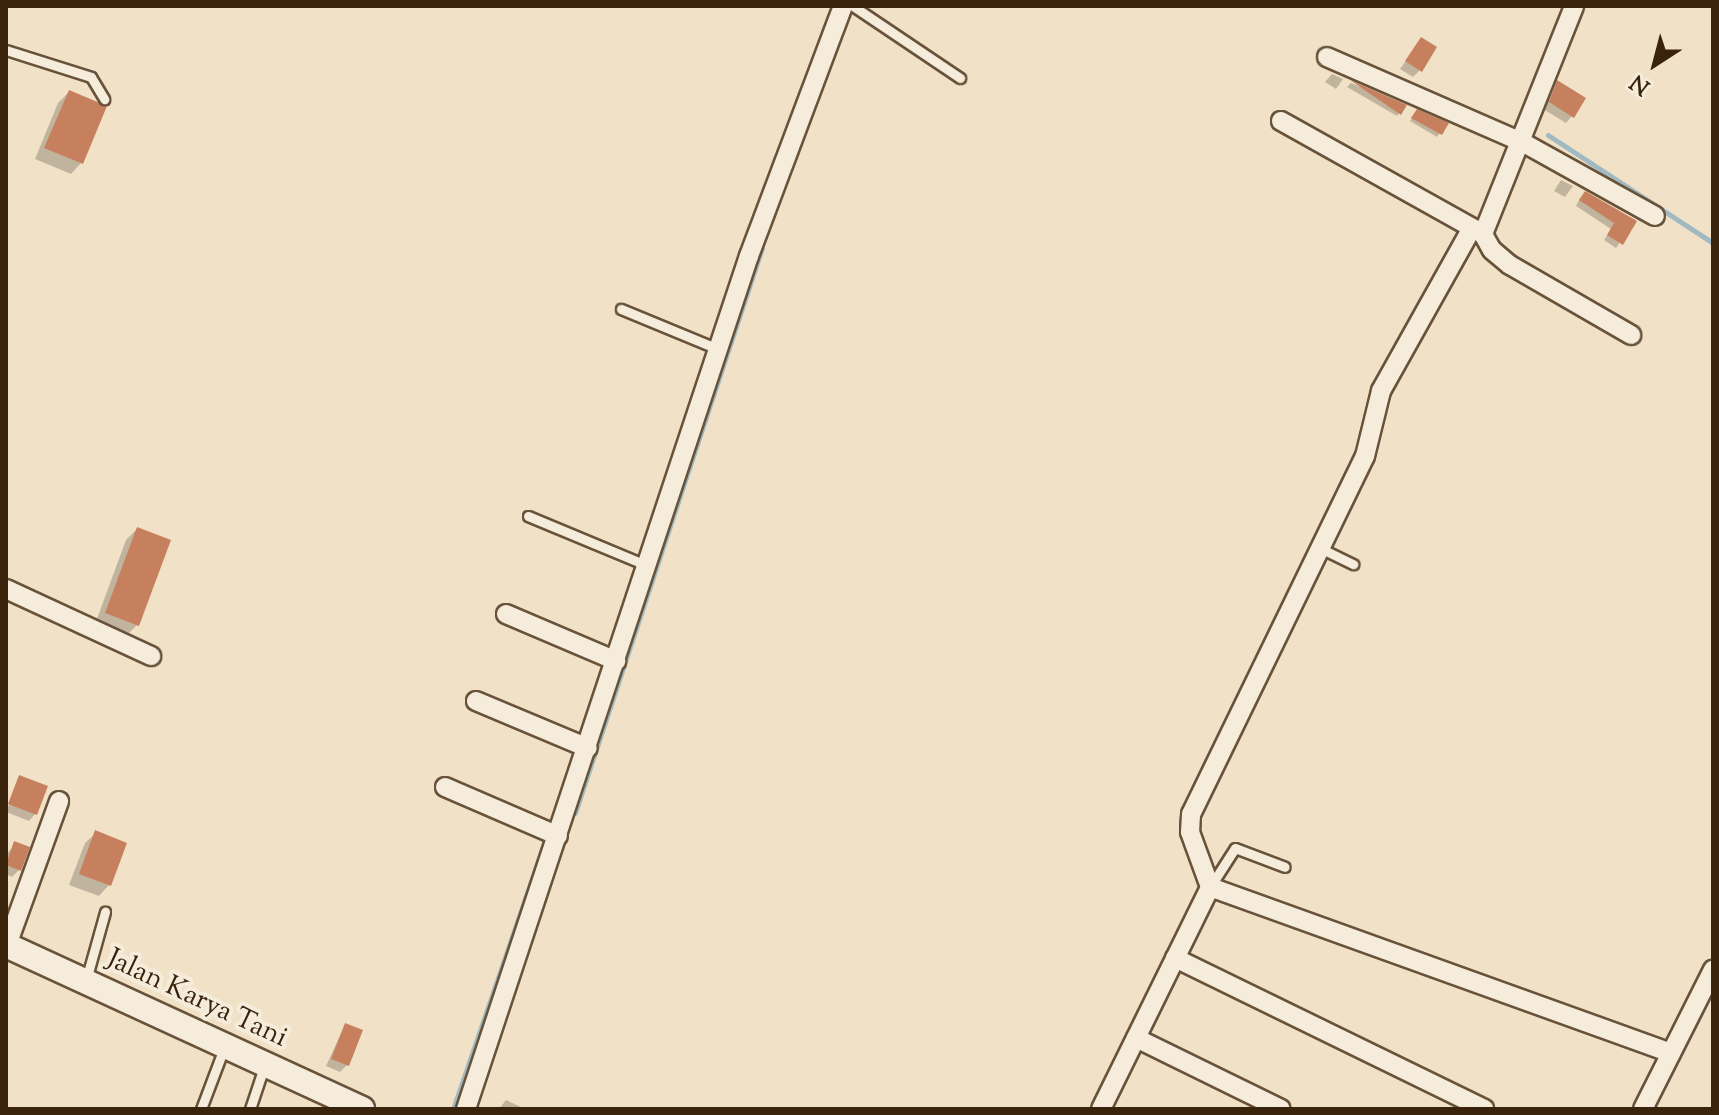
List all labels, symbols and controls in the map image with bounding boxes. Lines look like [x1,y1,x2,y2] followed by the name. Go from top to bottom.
[1615,24,1695,104] north arrow
[1624,65,1657,102] text: N
[102,943,292,1055] street label: Jalan Karya Tani

